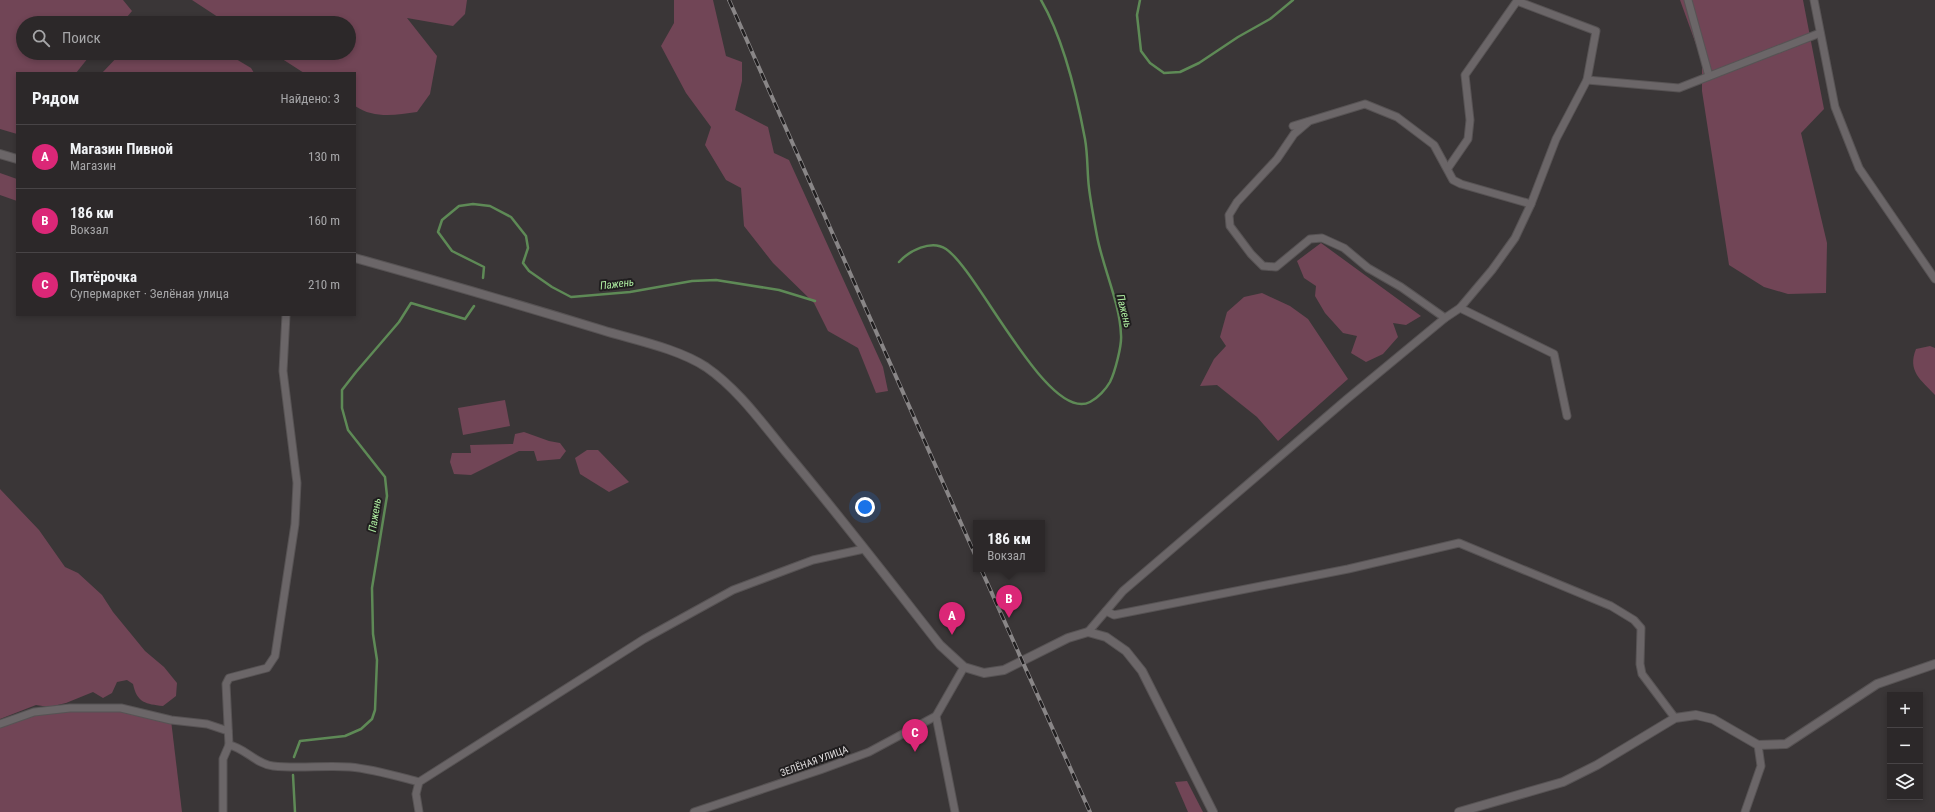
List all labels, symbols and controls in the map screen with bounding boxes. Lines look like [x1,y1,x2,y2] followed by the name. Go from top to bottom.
[16,16,356,60] search box
[30,27,52,49] icon: search
[62,29,101,47] text: Поиск
[32,88,79,108] text: Рядом
[280,91,340,106] text: Найдено: 3
[70,140,173,158] text: Магазин Пивной
[41,149,49,164] text: A
[308,149,340,164] text: 130 m
[70,158,116,173] text: Магазин
[70,204,114,222] text: 186 км
[41,213,49,228] text: B
[308,213,340,228] text: 160 m
[70,222,109,237] text: Вокзал
[70,268,137,286] text: Пятёрочка
[599,275,635,293] water label: Пажень
[41,277,49,292] text: C
[308,277,340,292] text: 210 m
[70,286,229,301] text: Супермаркет · Зелёная улица
[1114,293,1134,329] water label: Пажень
[366,497,384,533] water label: Пажень
[855,497,875,517] your location
[973,520,1045,572] popup
[987,530,1031,548] text: 186 км
[987,548,1026,563] text: Вокзал
[996,585,1022,618] pin: B
[939,602,965,635] pin: A
[1887,692,1923,800] map controls
[1887,692,1923,728] button: +
[902,719,928,752] pin: C
[1887,728,1923,764] button: −
[778,743,849,778] street label: ЗЕЛЁНАЯ УЛИЦА
[1887,764,1923,800] button: layers

